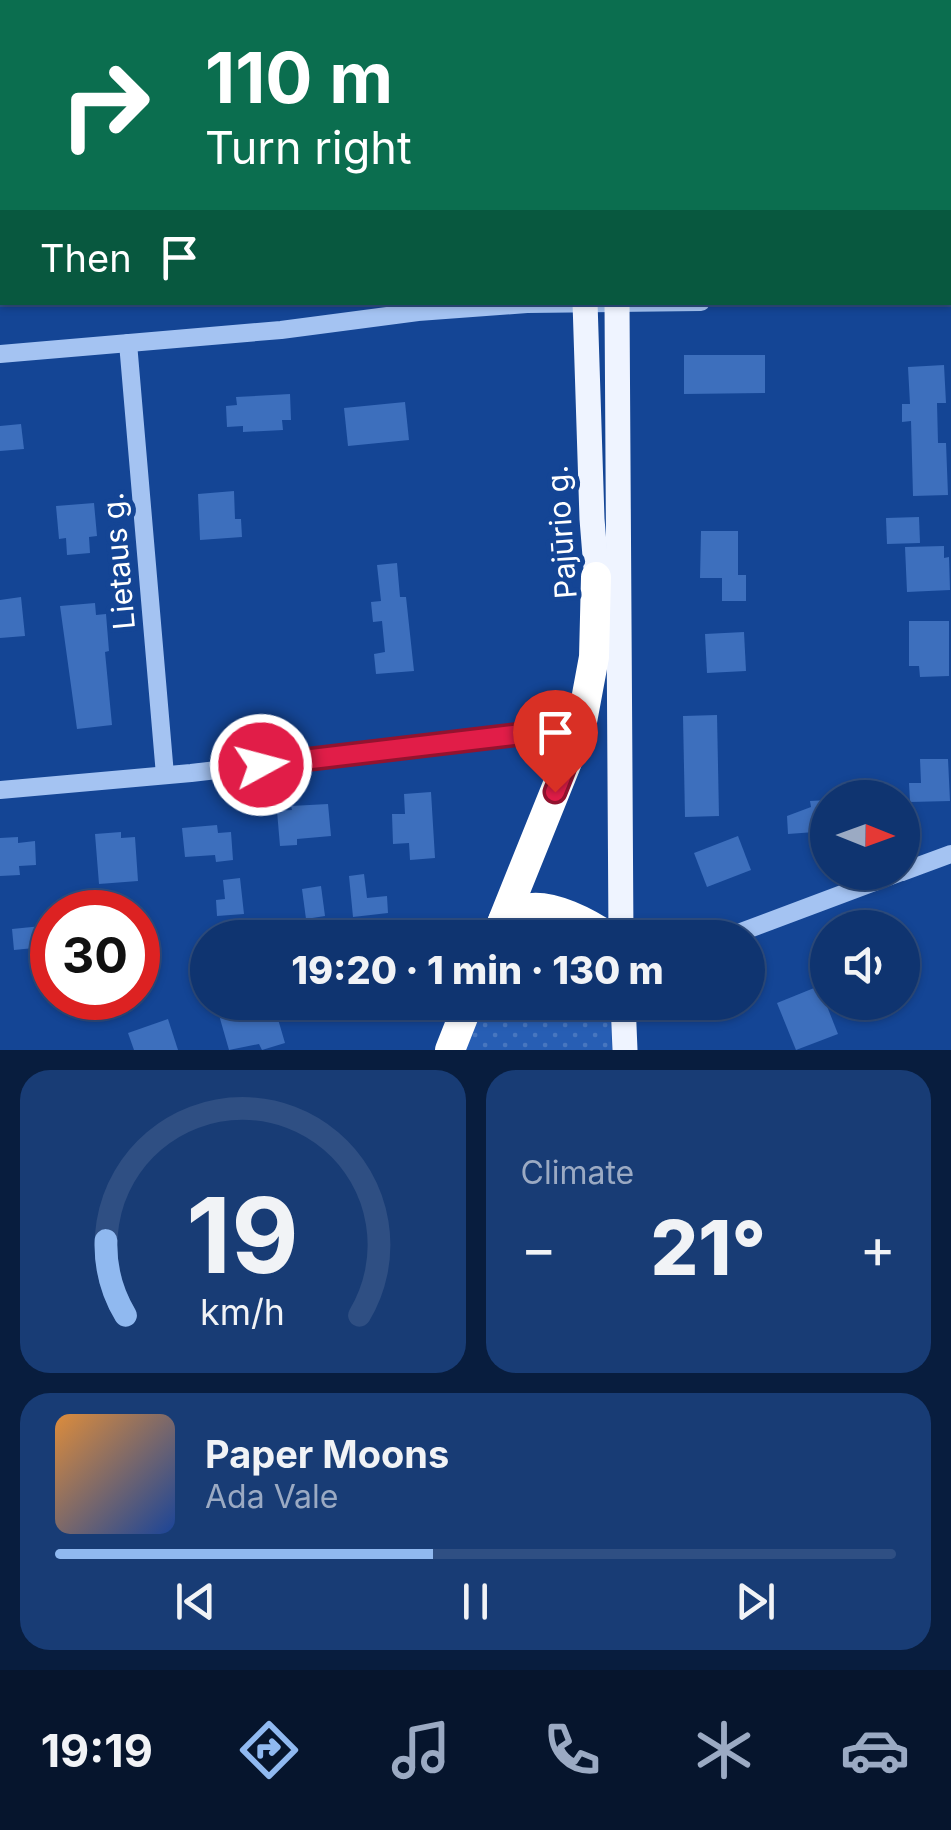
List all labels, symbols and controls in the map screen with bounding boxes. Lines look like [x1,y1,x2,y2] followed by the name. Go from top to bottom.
[205,35,393,120] text: 110 m
[40,40,170,170] icon: right
[205,120,412,175] text: Turn right
[152,230,207,285] icon: arrive
[40,235,132,281] text: Then
[538,464,584,600] street label: Pajūrio g.
[94,491,142,631] street label: Lietaus g.
[513,690,598,793] pin
[528,705,583,760] icon: arrive
[209,713,313,817] position arrow
[810,780,920,890] north arrow
[810,780,920,1020] map controls
[30,890,160,1020] speed limit sign: 30
[810,910,920,1020] button: sound
[291,947,664,993] text: 19:20 · 1 min · 130 m
[521,1153,634,1192] text: Climate
[187,1172,299,1298] text: 19
[650,1202,766,1293] text: 21°
[521,1215,557,1281] text: −
[860,1215,896,1281] text: +
[200,1290,285,1334] text: km/h
[205,1431,449,1477] text: Paper Moons
[205,1477,338,1516] text: Ada Vale
[168,1574,223,1629] icon: previous
[448,1574,503,1629] icon: pause
[728,1574,783,1629] icon: next
[234,1715,304,1785] icon: directions
[386,1715,456,1785] icon: music
[537,1715,607,1785] icon: phone
[689,1715,759,1785] icon: climate
[840,1715,910,1785] icon: car
[41,1723,153,1778] text: 19:19

